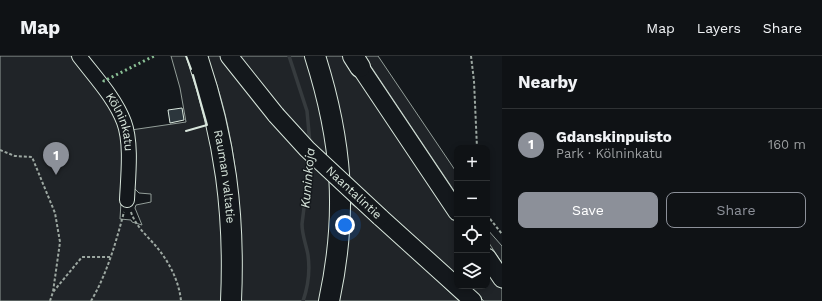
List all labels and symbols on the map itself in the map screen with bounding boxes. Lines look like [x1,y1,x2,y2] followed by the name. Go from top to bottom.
[103,90,136,152] street label: Kölninkatu
[211,128,238,224] street label: Rauman valtatie
[43,142,69,175] pin: 1
[297,147,318,209] water label: Kuninkoja
[323,163,385,222] street label: Naantalintie
[335,215,355,235] your location

